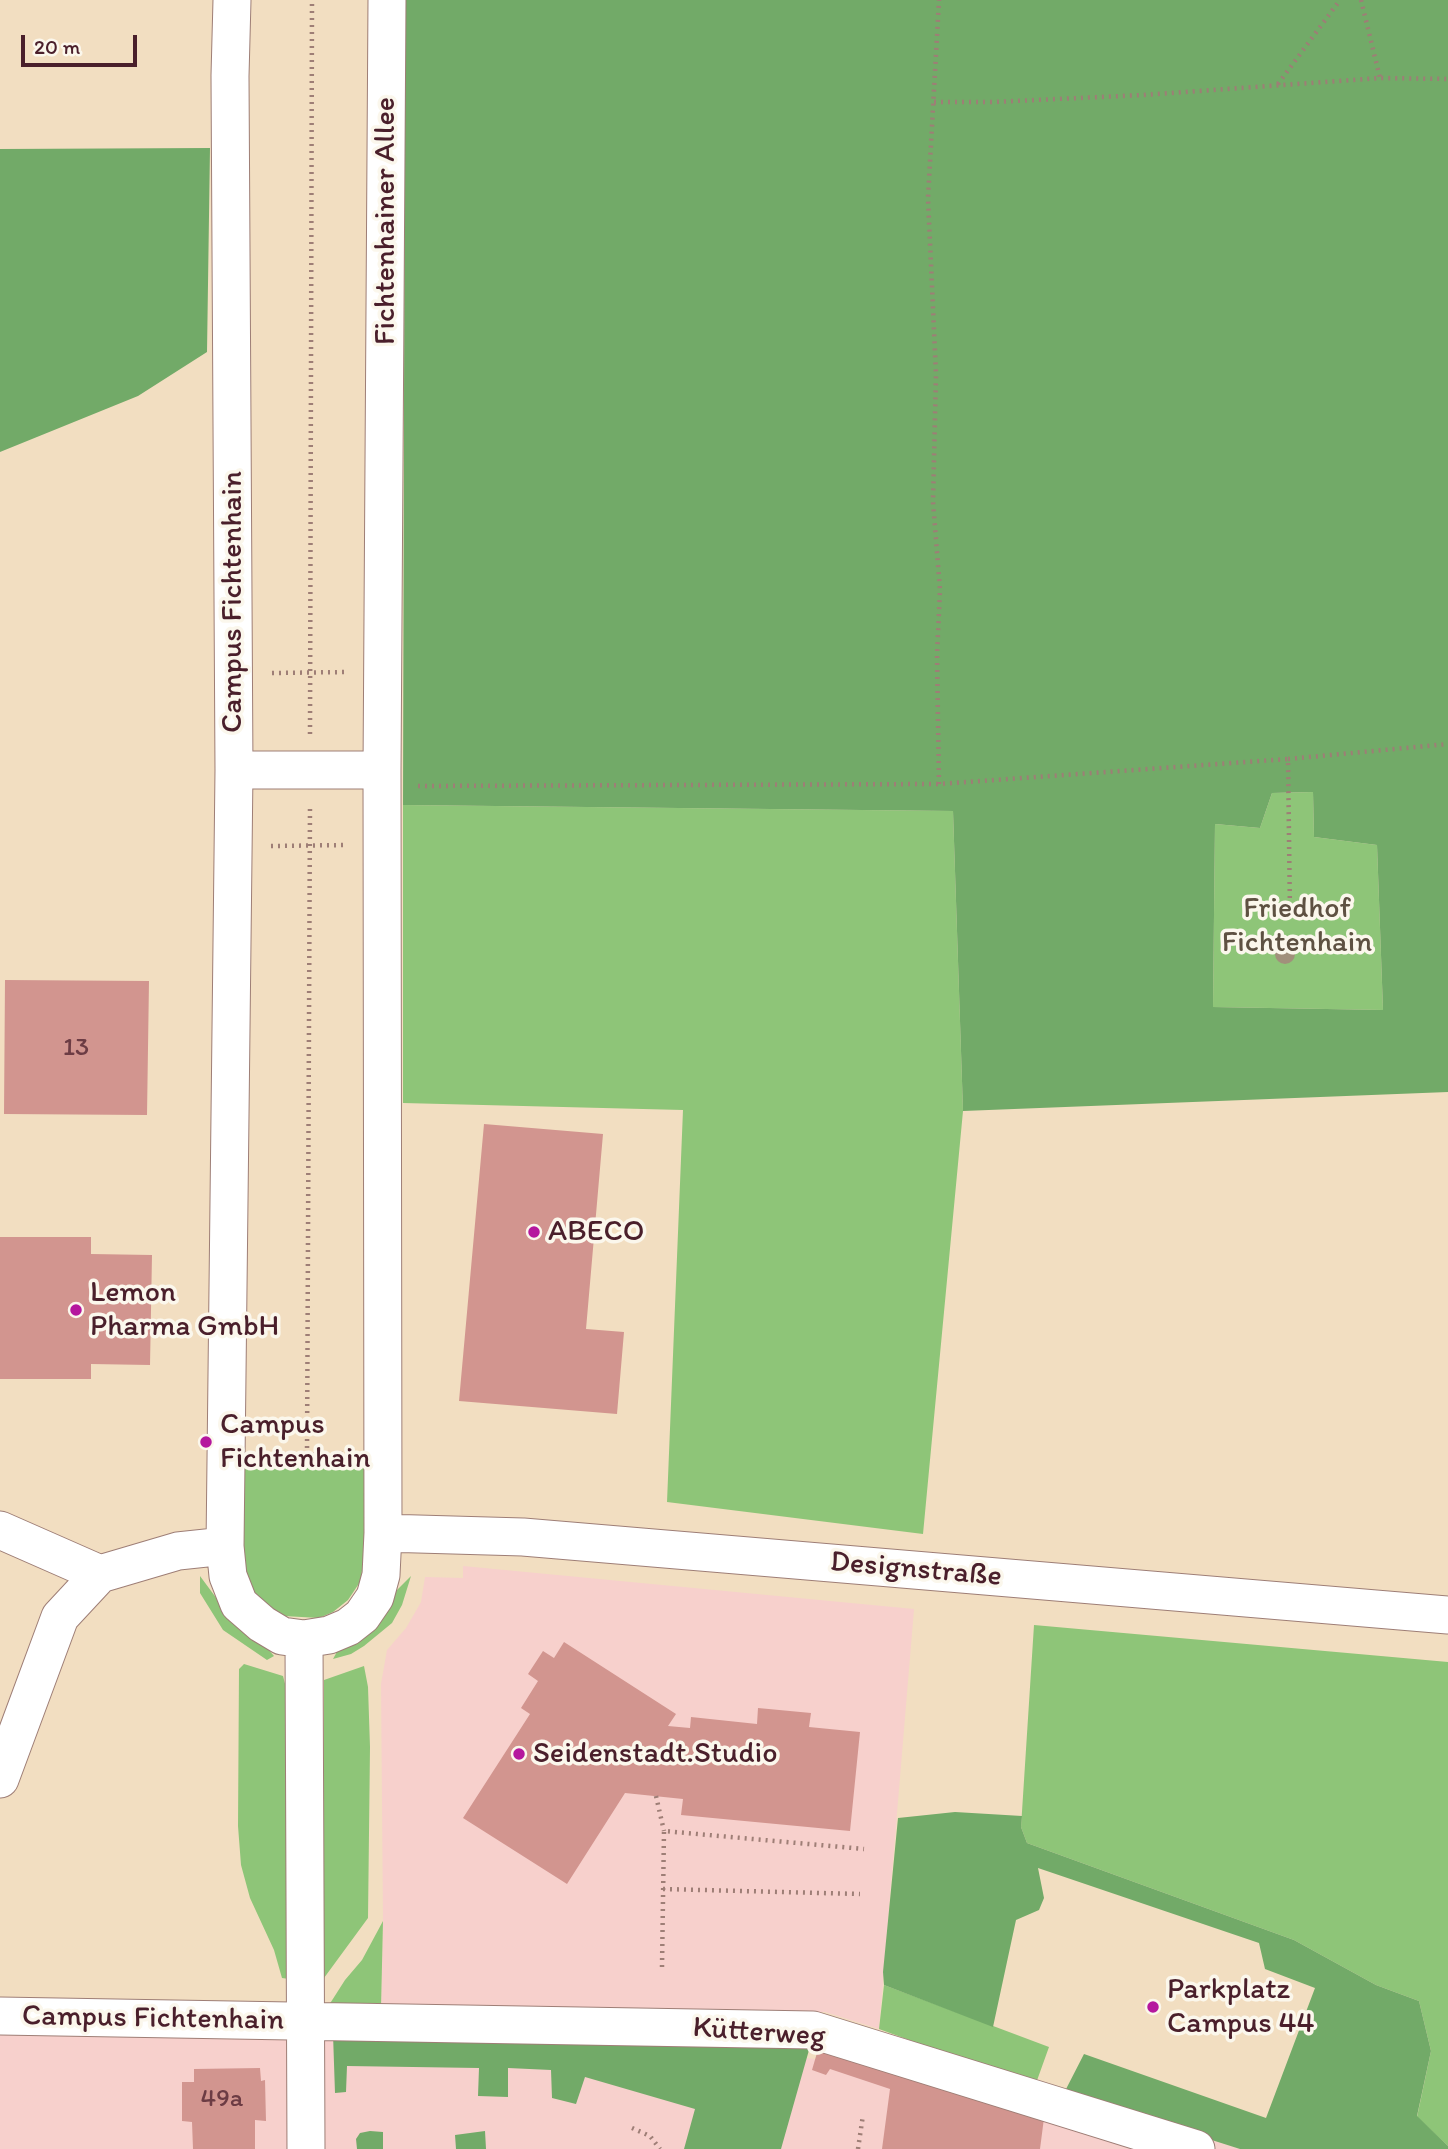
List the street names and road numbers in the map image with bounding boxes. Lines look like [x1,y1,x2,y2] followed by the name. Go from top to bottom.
[368,97,404,345] street label: Fichtenhainer Allee
[215,471,251,733] street label: Campus Fichtenhain
[829,1545,1003,1595] street label: Designstraße
[22,1999,284,2039] street label: Campus Fichtenhain
[691,2010,827,2056] street label: Kütterweg

